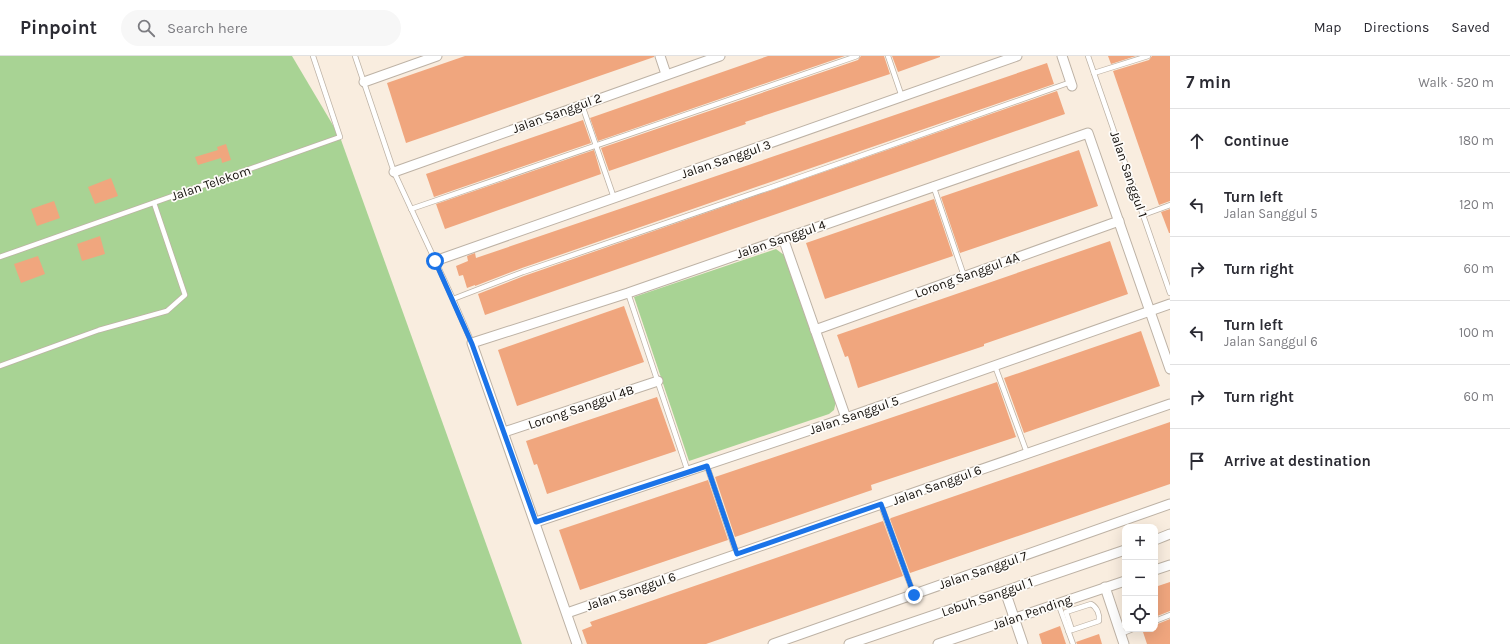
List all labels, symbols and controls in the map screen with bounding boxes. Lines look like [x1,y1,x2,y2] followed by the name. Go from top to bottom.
[121,10,401,46] search box
[20,17,97,39] text: Pinpoint
[135,17,157,39] icon: search
[167,19,248,37] text: Search here
[1314,19,1342,36] text: Map
[1364,19,1429,36] text: Directions
[1451,19,1490,36] text: Saved
[1186,72,1231,92] text: 7 min
[1418,75,1494,90] text: Walk · 520 m
[510,90,604,136] street label: Jalan Sanggul 2
[1107,129,1151,219] street label: Jalan Sanggul 1
[1186,130,1208,152] icon: ahead
[1224,132,1289,150] text: Continue
[1459,133,1494,148] text: 180 m
[679,137,773,181] street label: Jalan Sanggul 3
[169,162,253,204] street label: Jalan Telekom
[1224,188,1283,206] text: Turn left
[1186,194,1208,216] icon: left
[1459,197,1494,212] text: 120 m
[1224,206,1318,221] text: Jalan Sanggul 5
[734,217,828,261] street label: Jalan Sanggul 4
[913,249,1022,301] street label: Lorong Sanggul 4A
[426,252,444,270] route start
[1186,258,1208,280] icon: right
[1224,260,1294,278] text: Turn right
[1464,261,1494,276] text: 60 m
[1224,316,1283,334] text: Turn left
[1186,322,1208,344] icon: left
[1459,325,1494,340] text: 100 m
[1224,334,1318,349] text: Jalan Sanggul 6
[526,382,636,432] street label: Lorong Sanggul 4B
[1186,386,1208,408] icon: right
[1224,388,1294,406] text: Turn right
[1464,389,1494,404] text: 60 m
[807,393,901,437] street label: Jalan Sanggul 5
[1186,450,1208,472] icon: arrive
[1224,452,1371,470] text: Arrive at destination
[890,462,984,508] street label: Jalan Sanggul 6
[1122,524,1158,632] map controls
[1122,524,1158,560] button: +
[937,548,1029,592] street label: Jalan Sanggul 7
[1122,560,1158,596] button: −
[584,569,678,613] street label: Jalan Sanggul 6
[939,574,1035,620] street label: Lebuh Sanggul 1
[905,586,923,604] route end
[991,591,1074,633] street label: Jalan Pending
[1122,596,1158,632] button: locate

